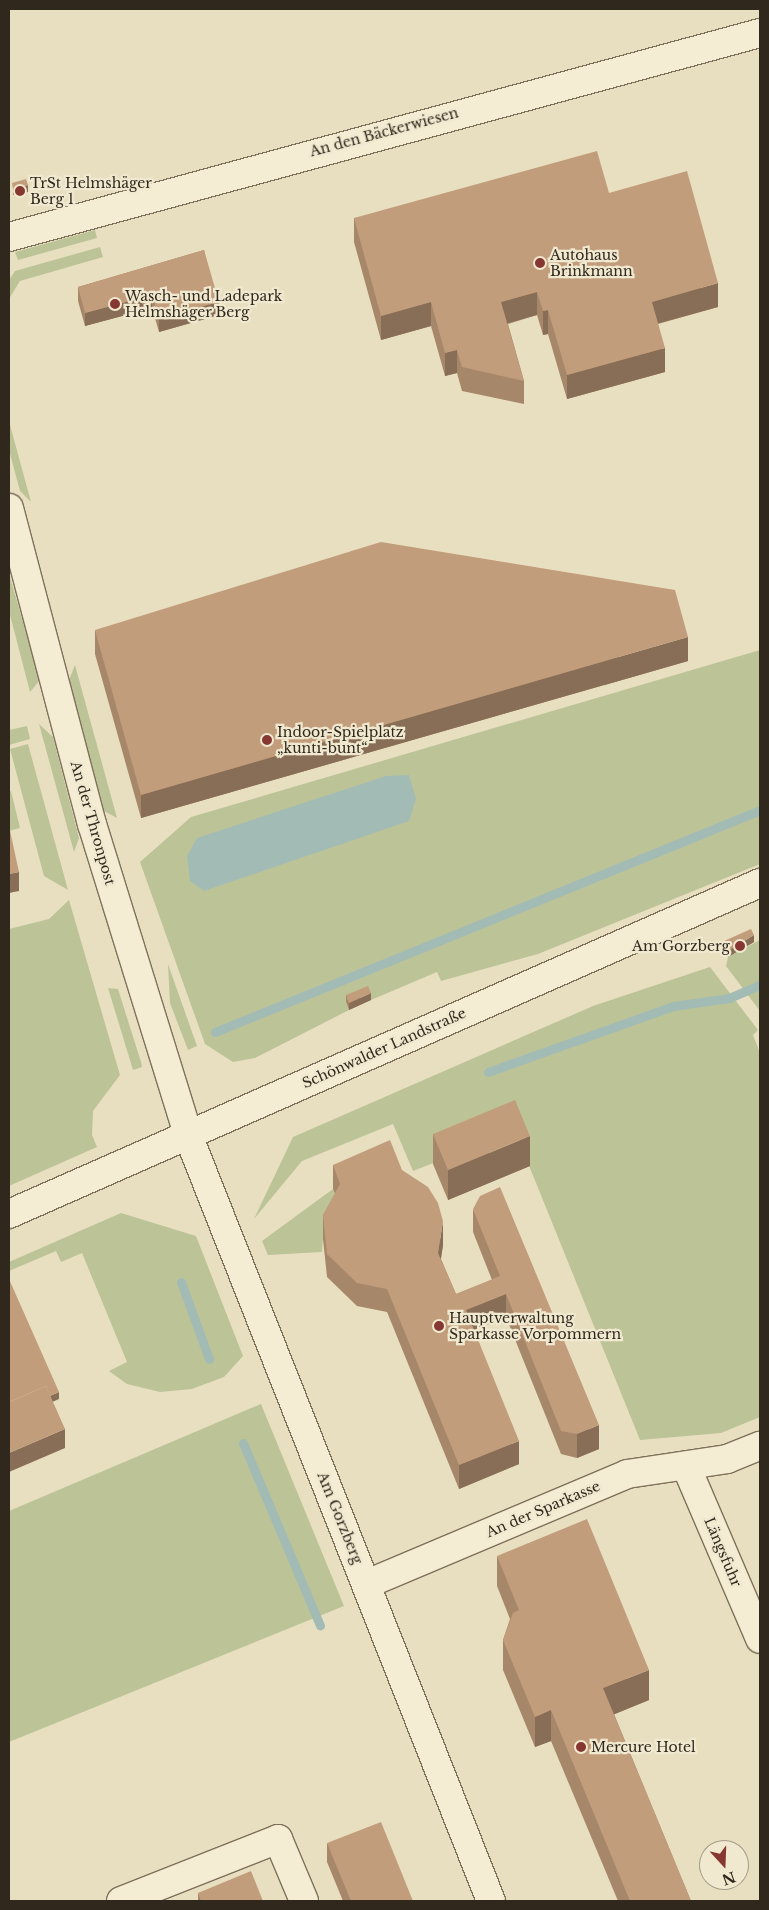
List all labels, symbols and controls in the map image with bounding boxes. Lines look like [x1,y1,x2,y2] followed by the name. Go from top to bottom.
[308,104,460,160] street label: An den Bäckerwiesen
[30,175,152,208] place label: TrSt Helmshäger Berg 1
[14,185,26,197] marker: TrSt Helmshäger Berg 1
[550,247,633,280] place label: Autohaus Brinkmann
[534,257,546,269] marker: Autohaus Brinkmann
[125,288,282,321] place label: Wasch- und Ladepark Helmshäger Berg
[109,298,121,310] marker: Wasch- und Ladepark Helmshäger Berg
[277,724,404,756] place label: Indoor-Spielplatz „kunti-bunt“
[261,734,273,746] marker: Indoor-Spielplatz „kunti-bunt“
[67,759,119,887] street label: An der Thronpost
[632,938,730,954] place label: Am Gorzberg
[734,940,746,952] marker: Am Gorzberg
[299,1004,469,1092] street label: Schönwalder Landstraße
[449,1310,622,1342] place label: Hauptverwaltung Sparkasse Vorpommern
[433,1320,445,1332] marker: Hauptverwaltung Sparkasse Vorpommern
[314,1469,366,1567] street label: Am Gorzberg
[483,1477,603,1541] street label: An der Sparkasse
[701,1515,745,1589] street label: Längsfuhr
[591,1739,695,1755] place label: Mercure Hotel
[575,1741,587,1753] marker: Mercure Hotel
[699,1840,749,1890] north arrow
[720,1867,738,1889] text: N

